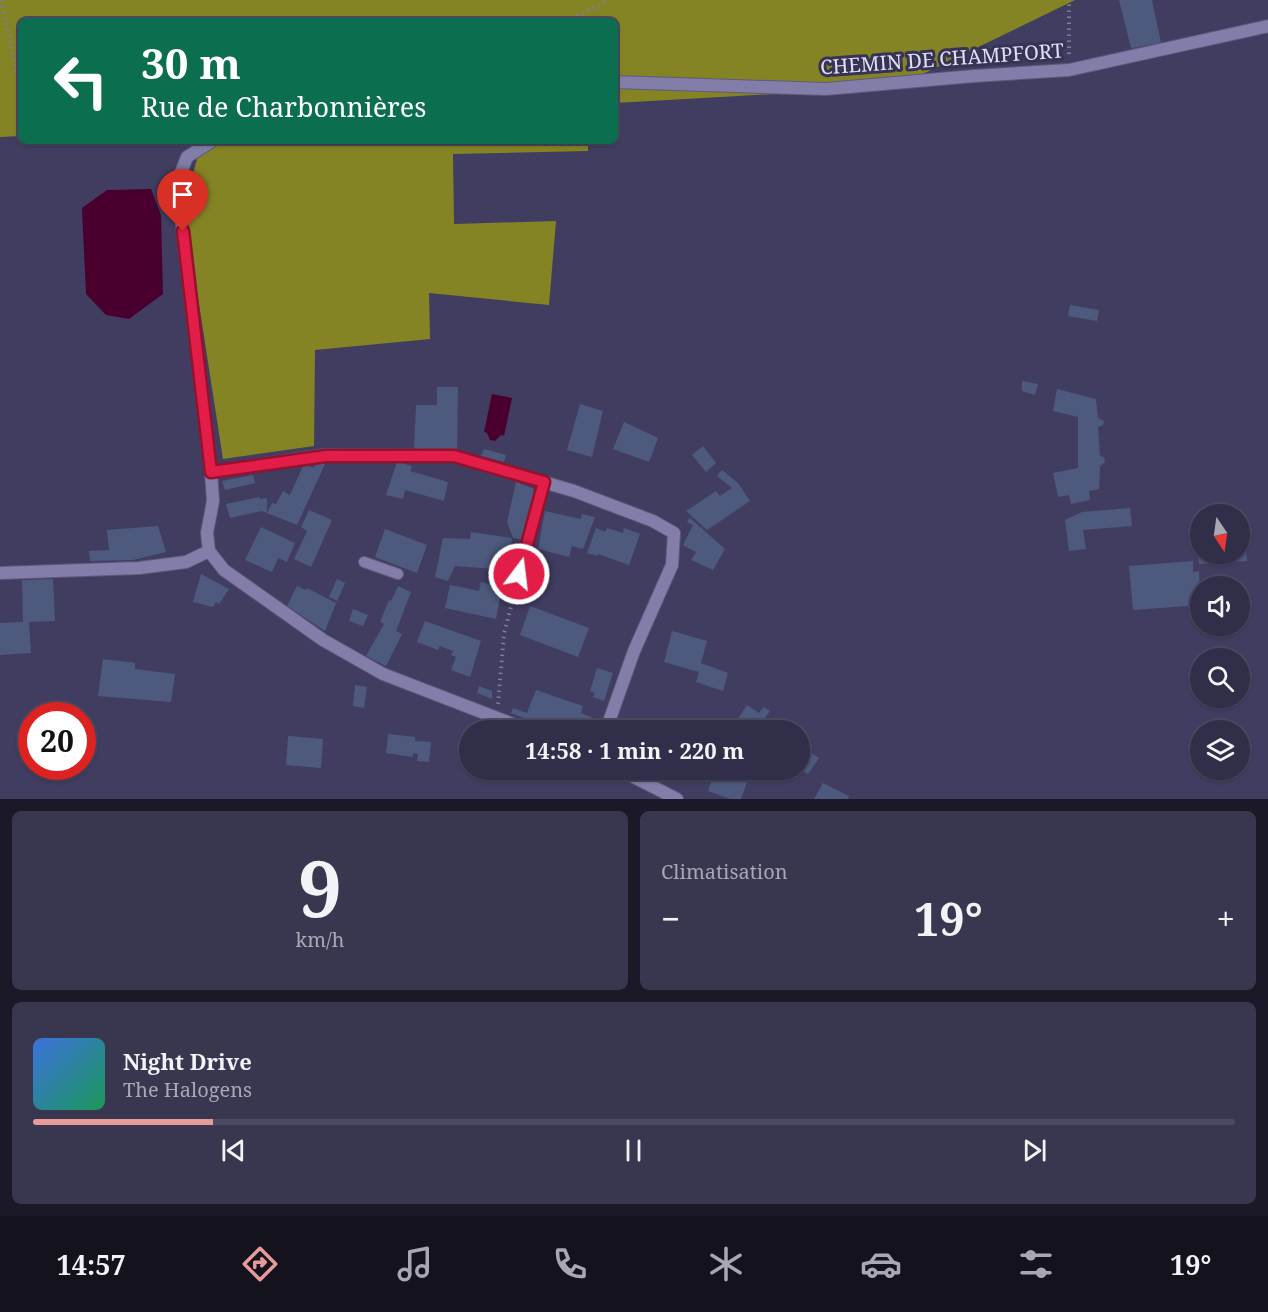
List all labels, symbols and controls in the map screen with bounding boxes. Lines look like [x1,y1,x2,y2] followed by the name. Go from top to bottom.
[141,34,241,91] text: 30 m
[819,37,1065,80] street label: CHEMIN DE CHAMPFORT
[42,42,120,120] icon: left
[141,88,426,125] text: Rue de Charbonnières
[157,169,208,231] pin
[166,178,199,211] icon: arrive
[1190,504,1250,564] north arrow
[1190,504,1250,780] map controls
[487,542,551,606] position arrow
[1190,576,1250,636] button: sound
[1190,648,1250,708] button: search
[18,702,96,780] speed limit sign: 20
[1190,720,1250,780] button: layers
[525,735,744,765] text: 14:58 · 1 min · 220 m
[298,834,342,940] text: 9
[661,858,788,885] text: Climatisation
[914,888,983,949] text: 19°
[661,896,680,941] text: −
[1217,896,1235,941] text: +
[295,926,345,953] text: km/h
[123,1046,252,1076] text: Night Drive
[123,1076,252,1103] text: The Halogens
[217,1134,250,1167] icon: previous
[617,1134,650,1167] icon: pause
[1018,1134,1051,1167] icon: next
[239,1243,281,1285] icon: directions
[394,1243,436,1285] icon: music
[549,1243,591,1285] icon: phone
[705,1243,747,1285] icon: climate
[860,1243,902,1285] icon: car
[1015,1243,1057,1285] icon: filters
[57,1246,126,1283] text: 14:57
[1170,1246,1211,1283] text: 19°

